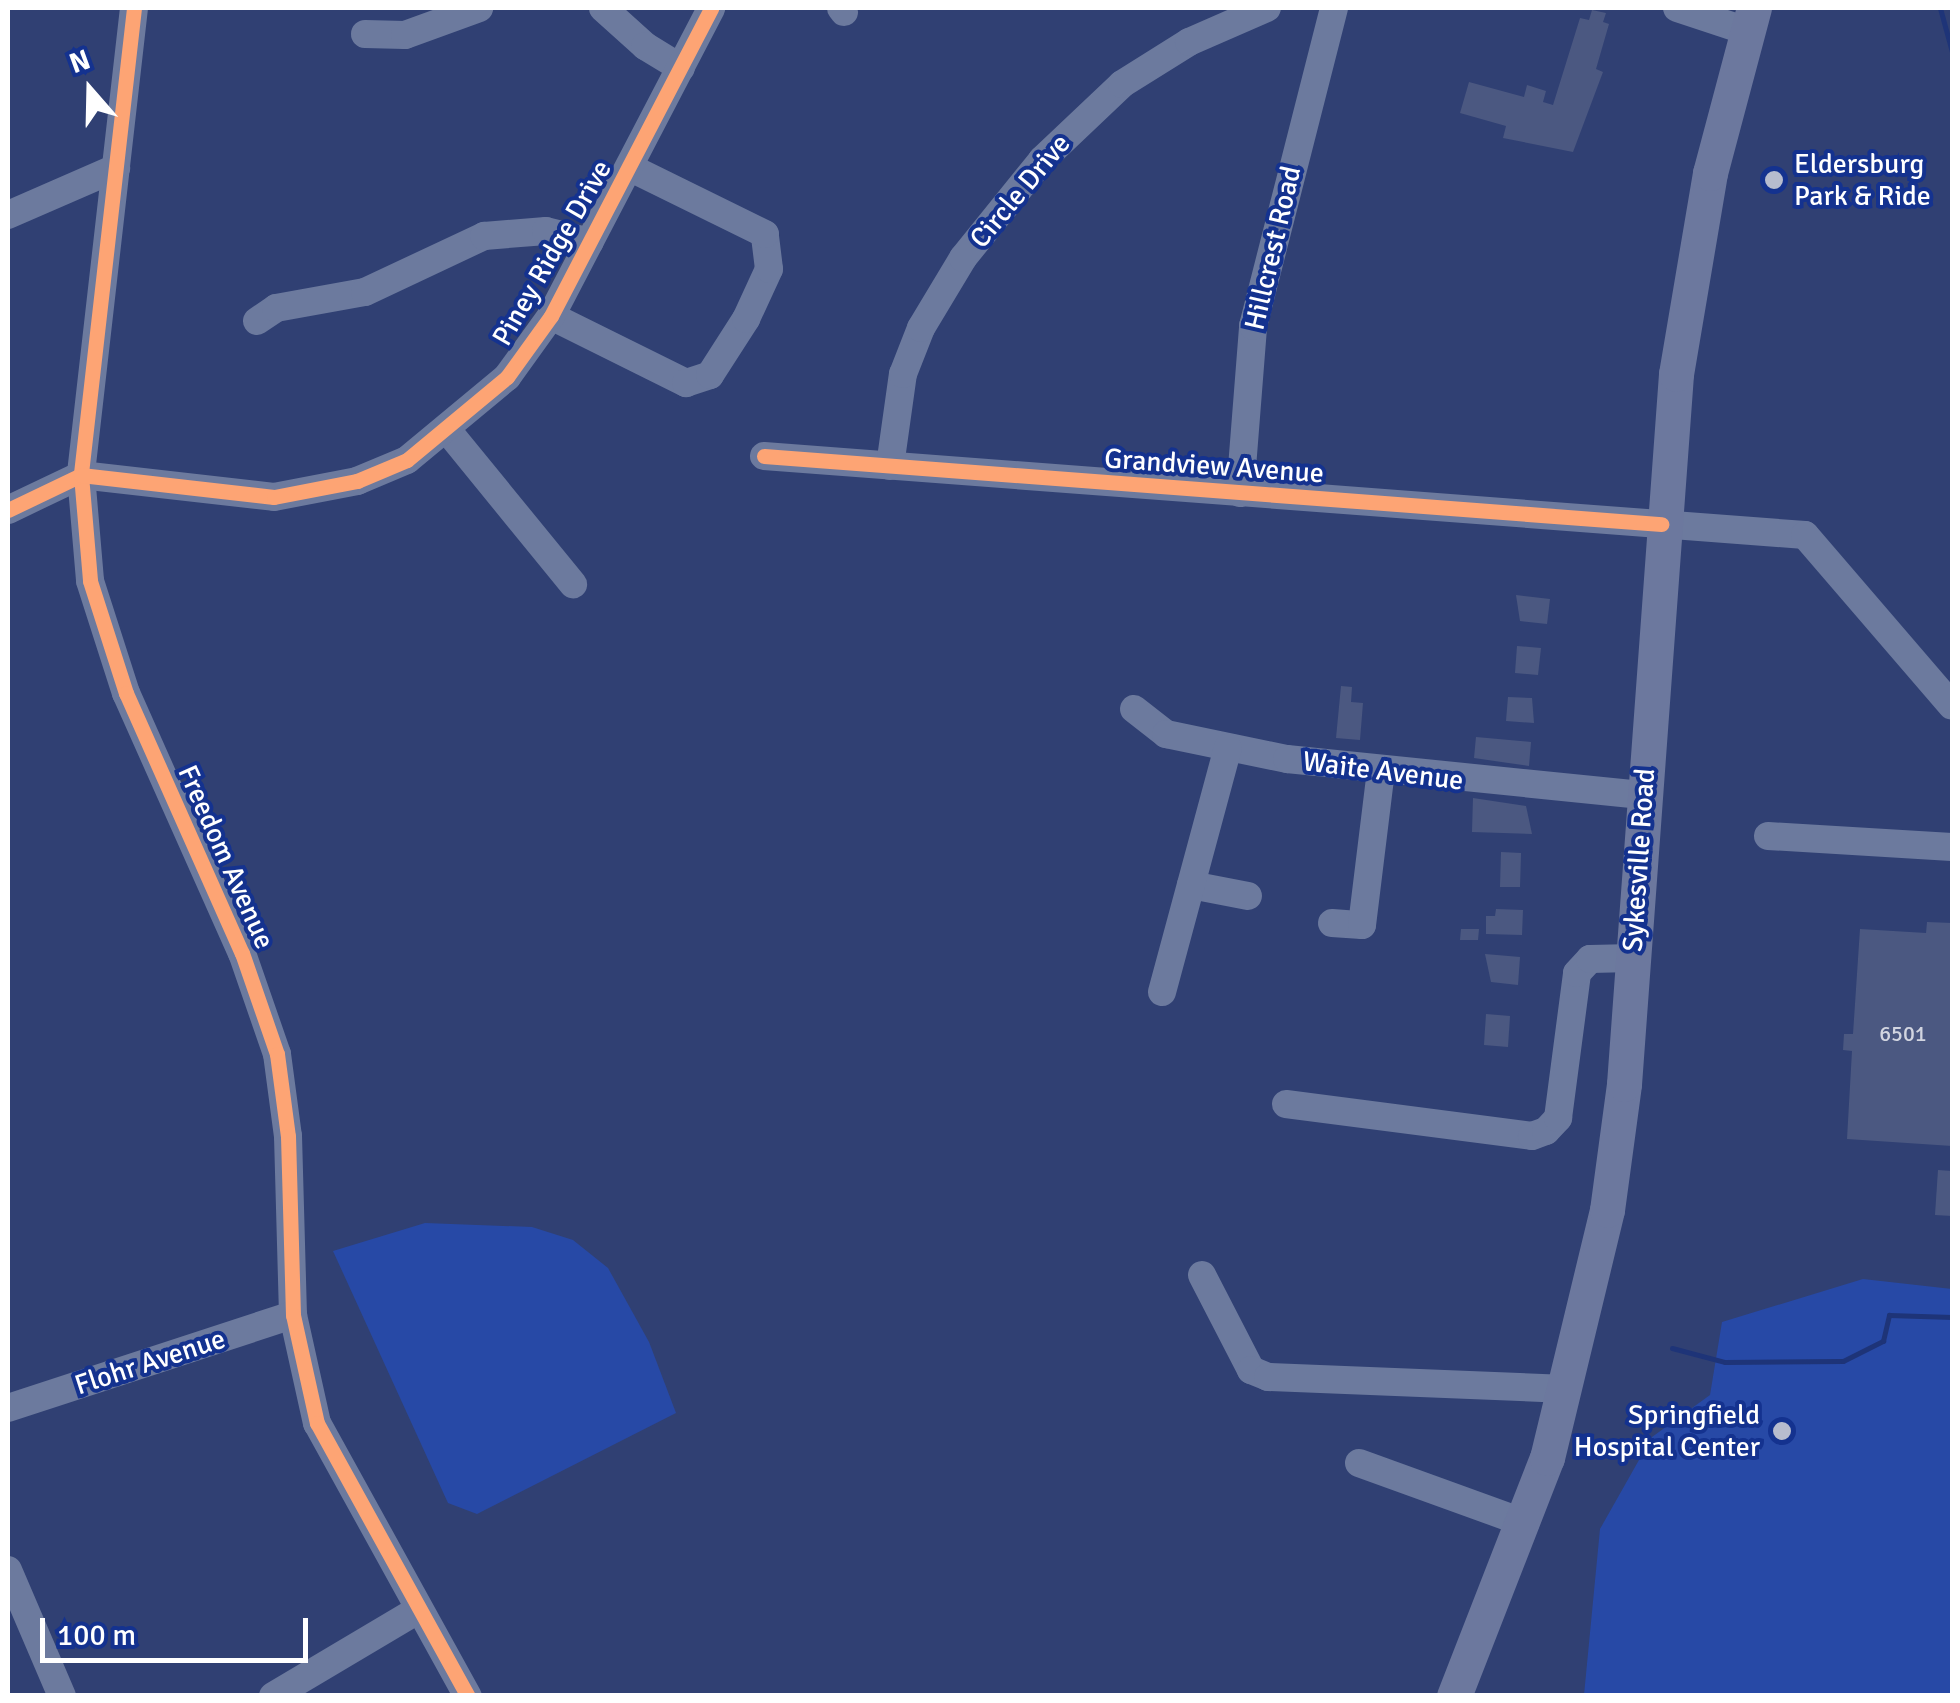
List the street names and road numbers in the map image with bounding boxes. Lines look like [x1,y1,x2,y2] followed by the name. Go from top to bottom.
[963,127,1077,255] street label: Circle Drive
[485,154,619,352] street label: Piney Ridge Drive
[1238,163,1308,333] street label: Hillcrest Road
[1103,442,1325,490] street label: Grandview Avenue
[1301,744,1465,798] street label: Waite Avenue
[171,760,281,954] street label: Freedom Avenue
[1616,767,1662,953] street label: Sykesville Road
[70,1322,230,1402] street label: Flohr Avenue

